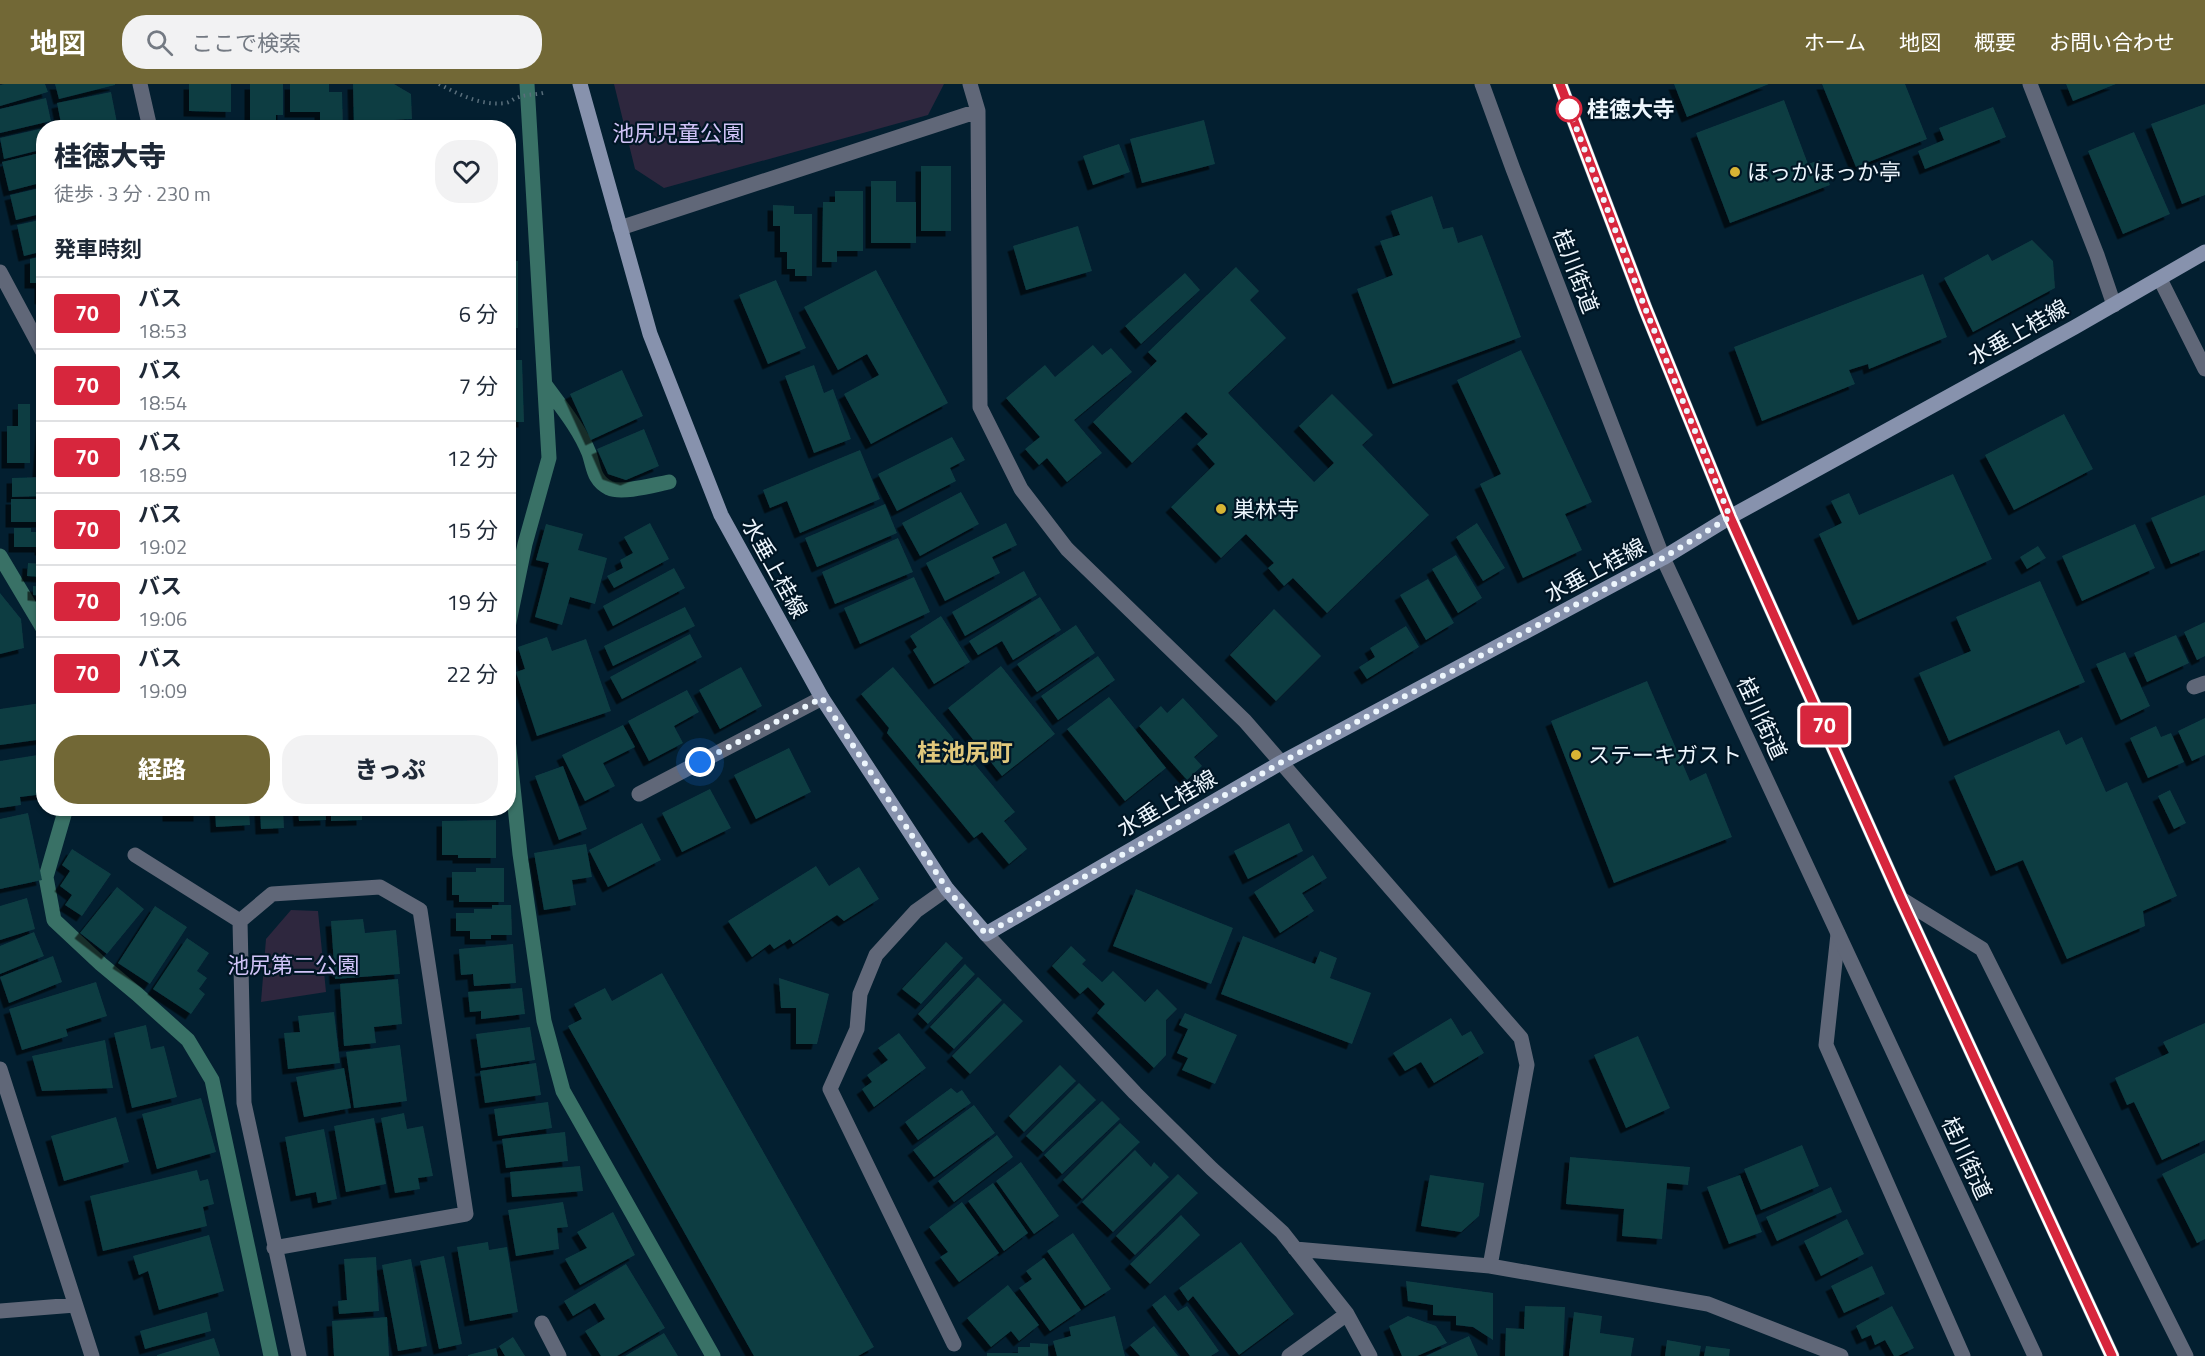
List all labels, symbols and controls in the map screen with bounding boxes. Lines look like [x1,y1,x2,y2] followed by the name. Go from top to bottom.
[122,15,542,69] search box
[30,21,86,64] text: 地図
[143,26,176,59] icon: search
[191,26,301,60] text: ここで検索
[1804,26,1866,58] text: ホーム
[1899,26,1941,58] text: 地図
[1974,26,2016,58] text: 概要
[2049,26,2175,58] text: お問い合わせ
[1587,92,1675,126] place label: 桂徳大寺
[1556,96,1582,122] marker: 桂徳大寺
[612,116,744,150] park label: 池尻児童公園
[54,134,166,177] text: 桂徳大寺
[435,140,498,203] button: heart
[1747,155,1901,189] place label: ほっかほっか亭
[1728,165,1742,179] marker: ほっかほっか亭
[54,178,211,209] text: 徒歩 · 3 分 · 230 m
[1544,224,1608,318] street label: 桂川街道
[54,232,142,266] text: 発車時刻
[138,281,182,315] text: バス
[1962,290,2074,374] street label: 水垂上桂線
[75,297,99,329] text: 70
[459,297,498,331] text: 6 分
[138,315,187,346] text: 18:53
[138,353,182,387] text: バス
[75,369,99,401] text: 70
[459,369,498,403] text: 7 分
[138,387,187,418] text: 18:54
[138,425,182,459] text: バス
[75,441,99,473] text: 70
[447,441,498,475] text: 12 分
[138,459,187,490] text: 18:59
[1233,492,1299,526] place label: 巣林寺
[138,497,182,531] text: バス
[1214,502,1228,516] marker: 巣林寺
[733,512,817,624] street label: 水垂上桂線
[75,513,99,545] text: 70
[447,513,498,547] text: 15 分
[1538,529,1652,611] street label: 水垂上桂線
[138,531,187,562] text: 19:02
[138,569,182,603] text: バス
[75,585,99,617] text: 70
[447,585,498,619] text: 19 分
[138,603,187,634] text: 19:06
[138,641,182,675] text: バス
[75,657,99,689] text: 70
[447,657,498,691] text: 22 分
[1728,671,1796,765] street label: 桂川街道
[138,675,187,706] text: 19:09
[1797,706,1851,744] line badge: 70
[1812,709,1836,741] text: 70
[917,734,1013,770] district label: 桂池尻町
[54,735,270,804] button: 経路
[282,735,498,804] button: きっぷ
[1588,738,1742,772] place label: ステーキガスト
[685,747,715,777] your location
[1569,748,1583,762] marker: ステーキガスト
[1111,761,1223,845] street label: 水垂上桂線
[227,948,359,982] park label: 池尻第二公園
[1933,1111,2001,1205] street label: 桂川街道

